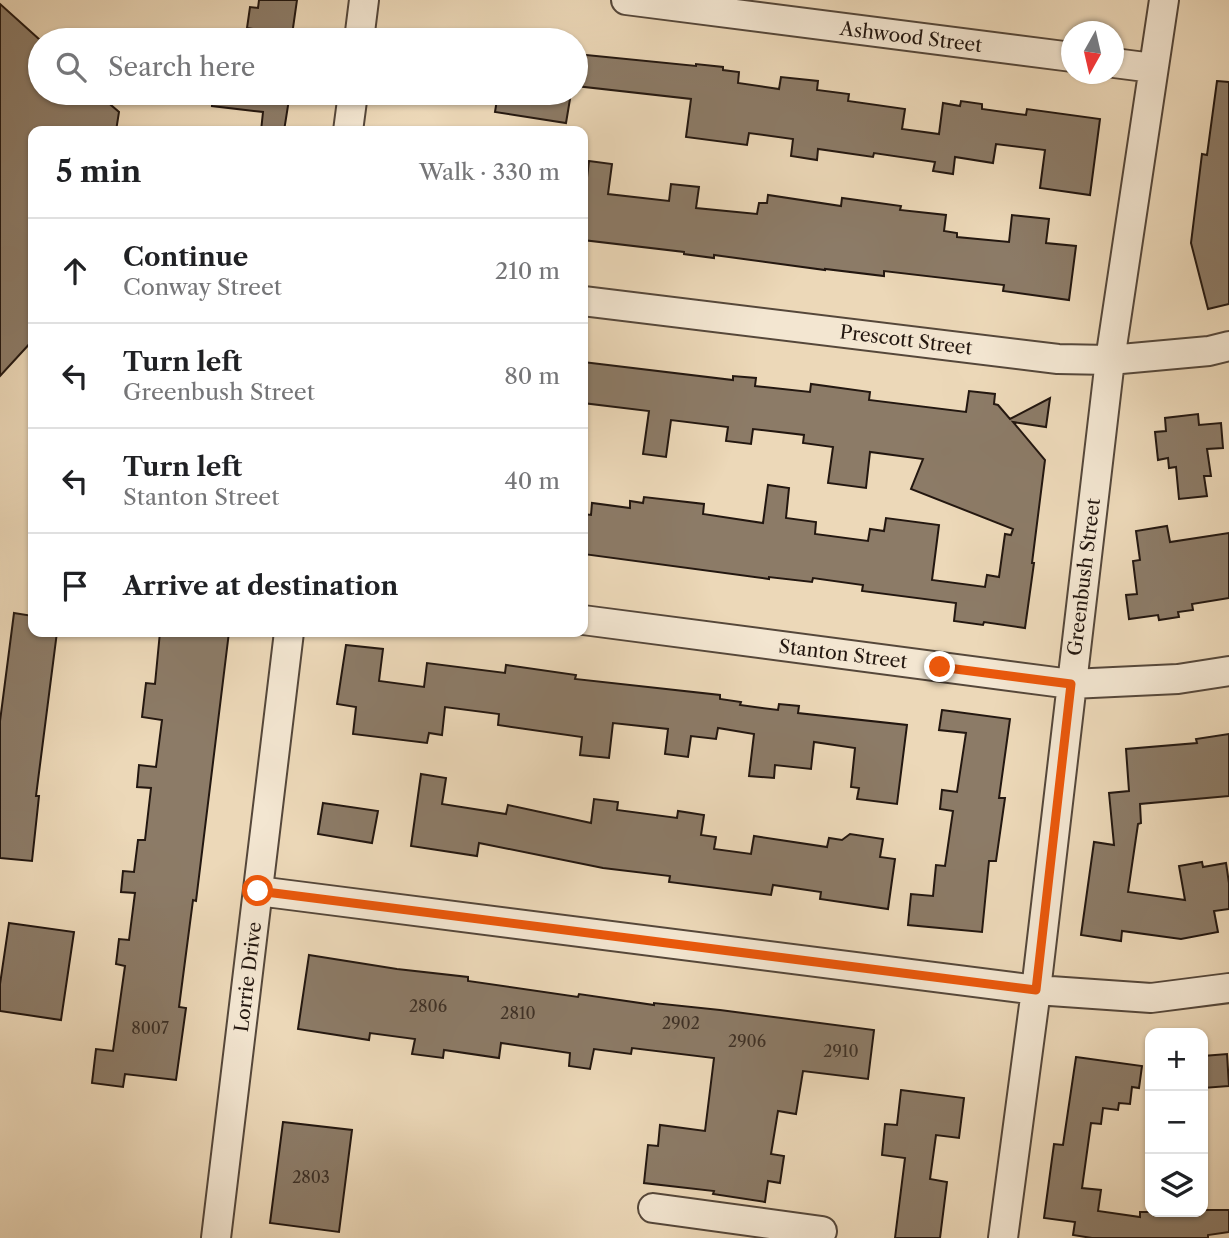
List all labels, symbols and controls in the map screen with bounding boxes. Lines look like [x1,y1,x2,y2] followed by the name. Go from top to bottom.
[838,17,984,57] street label: Ashwood Street
[1061,21,1124,84] north arrow
[28,28,588,105] search box
[52,48,90,86] icon: search
[108,51,255,83] text: Search here
[56,153,141,190] text: 5 min
[419,158,560,186] text: Walk · 330 m
[123,241,248,273] text: Continue
[56,252,94,290] icon: ahead
[495,257,560,285] text: 210 m
[123,273,282,301] text: Conway Street
[839,320,974,360] street label: Prescott Street
[123,346,242,378] text: Turn left
[56,357,94,395] icon: left
[504,362,560,390] text: 80 m
[123,378,315,406] text: Greenbush Street
[123,451,242,483] text: Turn left
[56,462,94,500] icon: left
[505,467,560,495] text: 40 m
[123,483,279,511] text: Stanton Street
[1063,497,1105,657] street label: Greenbush Street
[56,567,94,605] icon: arrive
[123,570,398,602] text: Arrive at destination
[777,635,909,673] street label: Stanton Street
[924,651,955,682] route end
[242,875,273,906] route start
[230,921,266,1033] street label: Lorrie Drive
[409,996,447,1016] house number: 2806
[500,1003,536,1023] house number: 2810
[662,1013,700,1033] house number: 2902
[131,1018,169,1038] house number: 8007
[1145,1028,1208,1217] map controls
[1145,1028,1208,1091] button: +
[728,1031,766,1051] house number: 2906
[823,1041,859,1061] house number: 2910
[1145,1091,1208,1154] button: −
[1145,1154,1208,1217] button: layers
[292,1167,330,1187] house number: 2803

